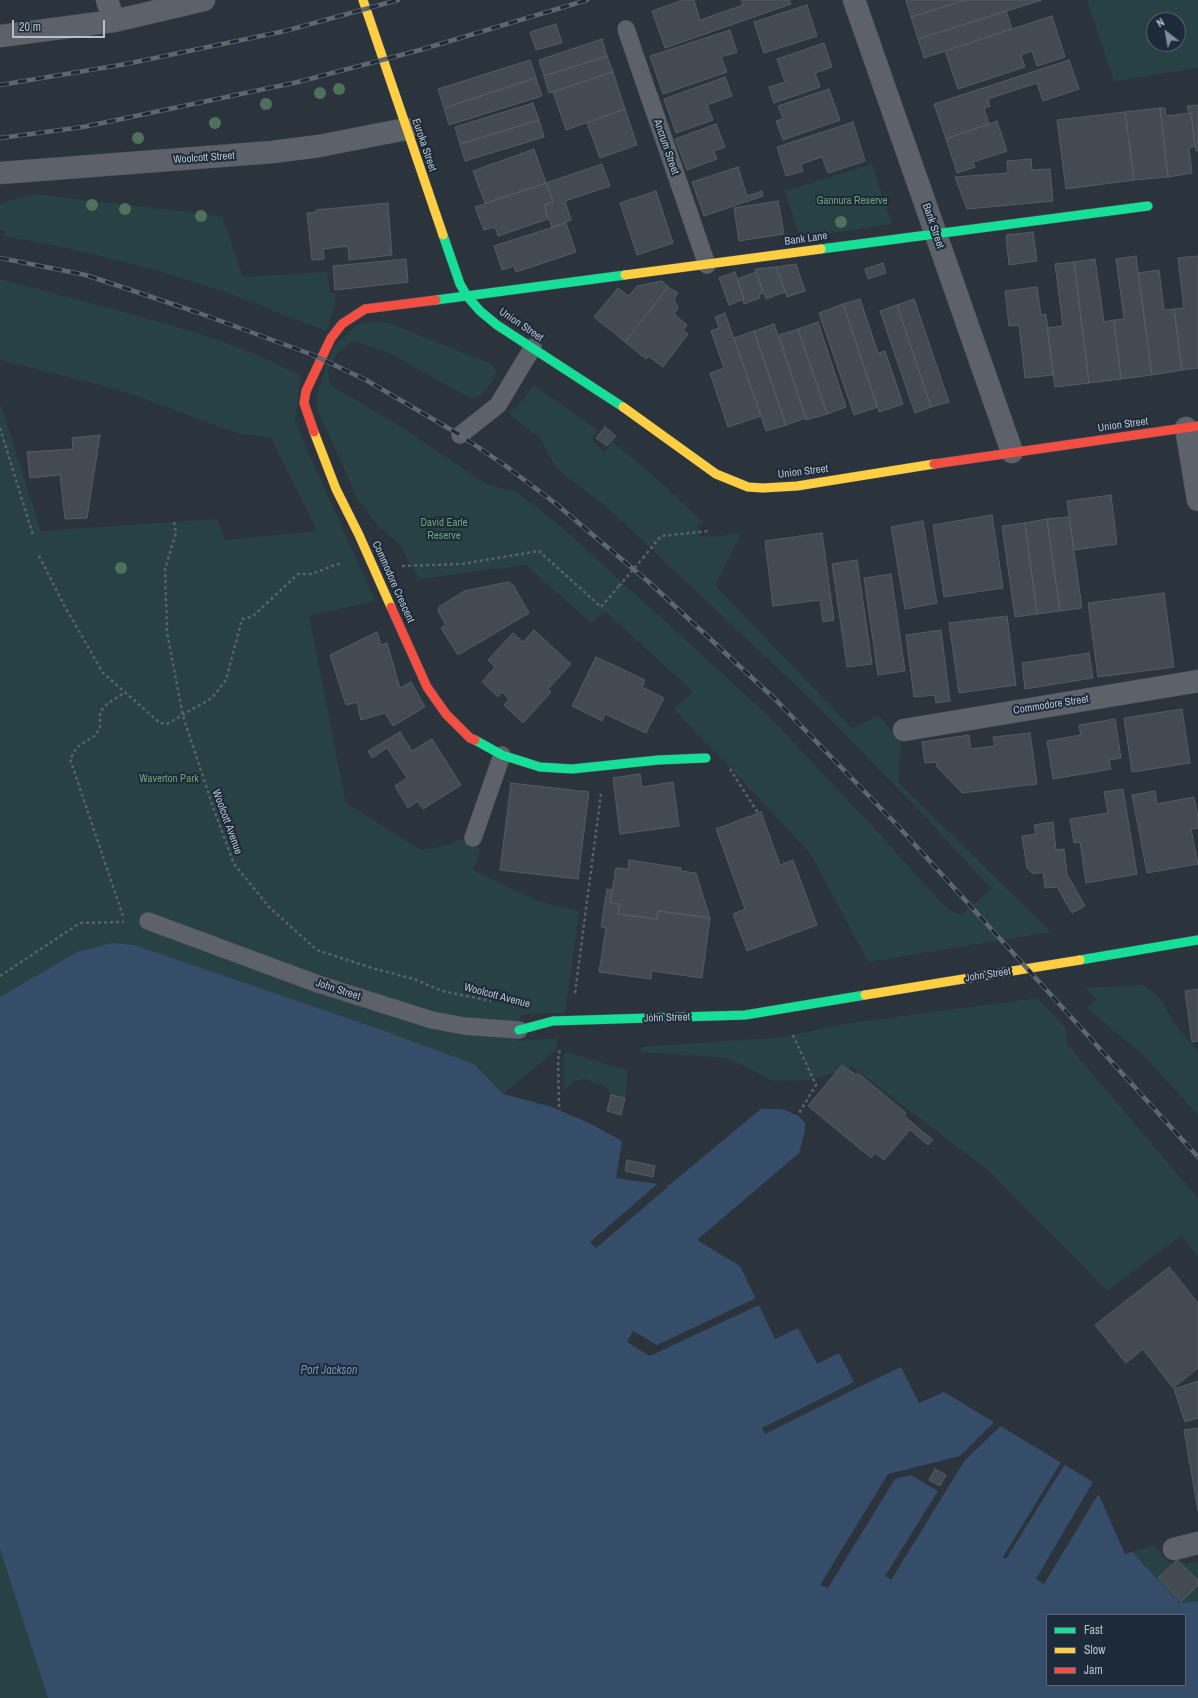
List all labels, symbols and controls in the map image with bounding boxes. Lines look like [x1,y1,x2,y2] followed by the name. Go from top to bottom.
[14,12,107,38] scale bar
[1146,12,1186,52] north arrow
[1154,15,1167,30] text: N
[19,19,41,35] text: 20 m
[409,117,439,173] street label: Euroka Street
[650,118,682,176] street label: Ancrum Street
[173,149,235,167] street label: Woolcott Street
[816,194,888,208] park label: Gannura Reserve
[919,202,947,250] street label: Bank Street
[784,229,828,249] street label: Bank Lane
[496,305,546,345] street label: Union Street
[1097,415,1149,435] street label: Union Street
[777,462,829,482] street label: Union Street
[420,516,468,542] park label: David Earle Reserve
[369,539,417,625] street label: Commodore Crescent
[1012,693,1090,717] street label: Commodore Street
[139,772,199,786] park label: Waverton Park
[209,788,245,856] street label: Woolcott Avenue
[964,965,1012,985] street label: John Street
[314,977,362,1003] street label: John Street
[463,981,531,1011] street label: Woolcott Avenue
[644,1011,690,1025] street label: John Street
[301,1364,357,1378] water label: Port Jackson
[1046,1614,1186,1686] legend
[1084,1622,1103,1638] text: Fast
[1084,1642,1105,1658] text: Slow
[1084,1662,1103,1678] text: Jam

